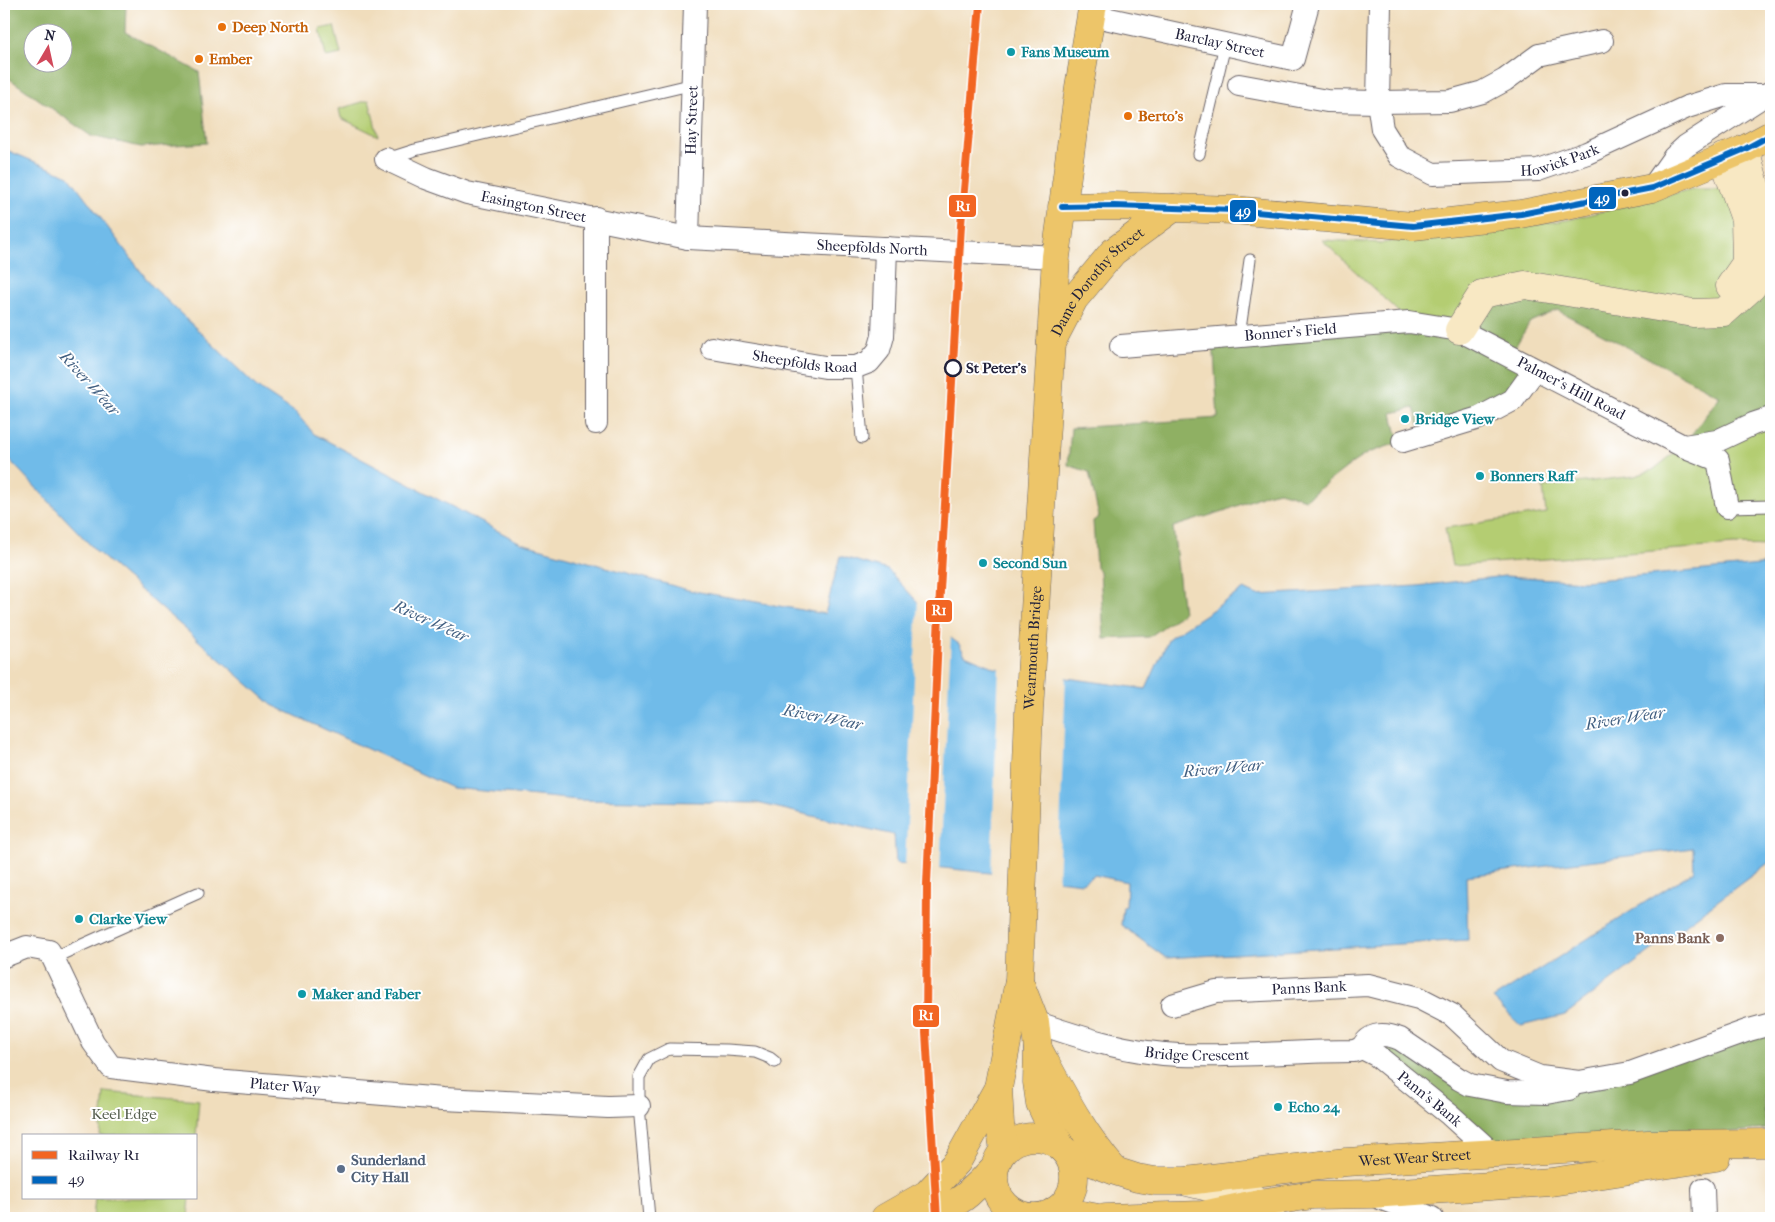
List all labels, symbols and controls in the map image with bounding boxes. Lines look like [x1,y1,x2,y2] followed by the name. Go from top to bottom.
[232,18,309,36] place label: Deep North
[216,21,228,33] marker: Deep North
[22,22,72,72] north arrow
[1173,25,1267,62] street label: Barclay Street
[43,26,57,45] text: N
[1020,43,1110,61] place label: Fans Museum
[1005,46,1017,58] marker: Fans Museum
[209,50,253,68] place label: Ember
[193,53,205,65] marker: Ember
[681,84,702,155] street label: Hay Street
[1138,107,1184,125] place label: Berto's
[1122,110,1134,122] marker: Berto's
[1520,140,1602,180] street label: Howick Park
[1588,186,1617,210] line badge: 49
[479,187,589,226] street label: Easington Street
[1620,188,1630,198] unlabelled marker
[1593,190,1610,207] text: 49
[948,194,977,218] line badge: R1
[955,198,971,215] text: R1
[1229,199,1257,223] line badge: 49
[1234,203,1251,220] text: 49
[1047,223,1148,339] street label: Dame Dorothy Street
[816,236,929,259] street label: Sheepfolds North
[1244,319,1338,345] street label: Bonner's Field
[55,346,125,421] water label: River Wear
[751,346,858,376] street label: Sheepfolds Road
[1514,353,1629,424] street label: Palmer's Hill Road
[944,359,962,377] marker: St Peter's
[966,359,1027,377] place label: St Peter's
[1415,410,1496,428] place label: Bridge View
[1399,413,1411,425] marker: Bridge View
[1490,467,1578,485] place label: Bonners Raff
[1474,470,1486,482] marker: Bonners Raff
[993,554,1067,572] place label: Second Sun
[977,557,989,569] marker: Second Sun
[1020,585,1045,711] street label: Wearmouth Bridge
[390,596,473,647] water label: River Wear
[925,599,953,623] line badge: R1
[931,602,947,619] text: R1
[781,700,866,734] water label: River Wear
[1583,702,1668,734] water label: River Wear
[1181,755,1266,781] water label: River Wear
[89,910,168,928] place label: Clarke View
[73,913,85,925] marker: Clarke View
[1635,929,1711,947] place label: Panns Bank
[1714,932,1726,944] marker: Panns Bank
[1271,977,1347,998] street label: Panns Bank
[311,985,421,1003] place label: Maker and Faber
[296,988,308,1000] marker: Maker and Faber
[912,1004,940,1028] line badge: R1
[918,1007,934,1024] text: R1
[1143,1043,1250,1064] street label: Bridge Crescent
[1394,1067,1466,1131] street label: Pann's Bank
[249,1074,322,1098] street label: Plater Way
[1288,1098,1341,1116] place label: Echo 24
[1272,1101,1284,1113] marker: Echo 24
[91,1105,157,1123] park label: Keel Edge
[22,1134,198,1200] legend
[68,1146,140,1164] text: Railway R1
[1357,1146,1472,1170] street label: West Wear Street
[351,1151,426,1186] place label: Sunderland City Hall
[335,1163,347,1175] marker: Sunderland City Hall
[68,1170,85,1188] text: 49

